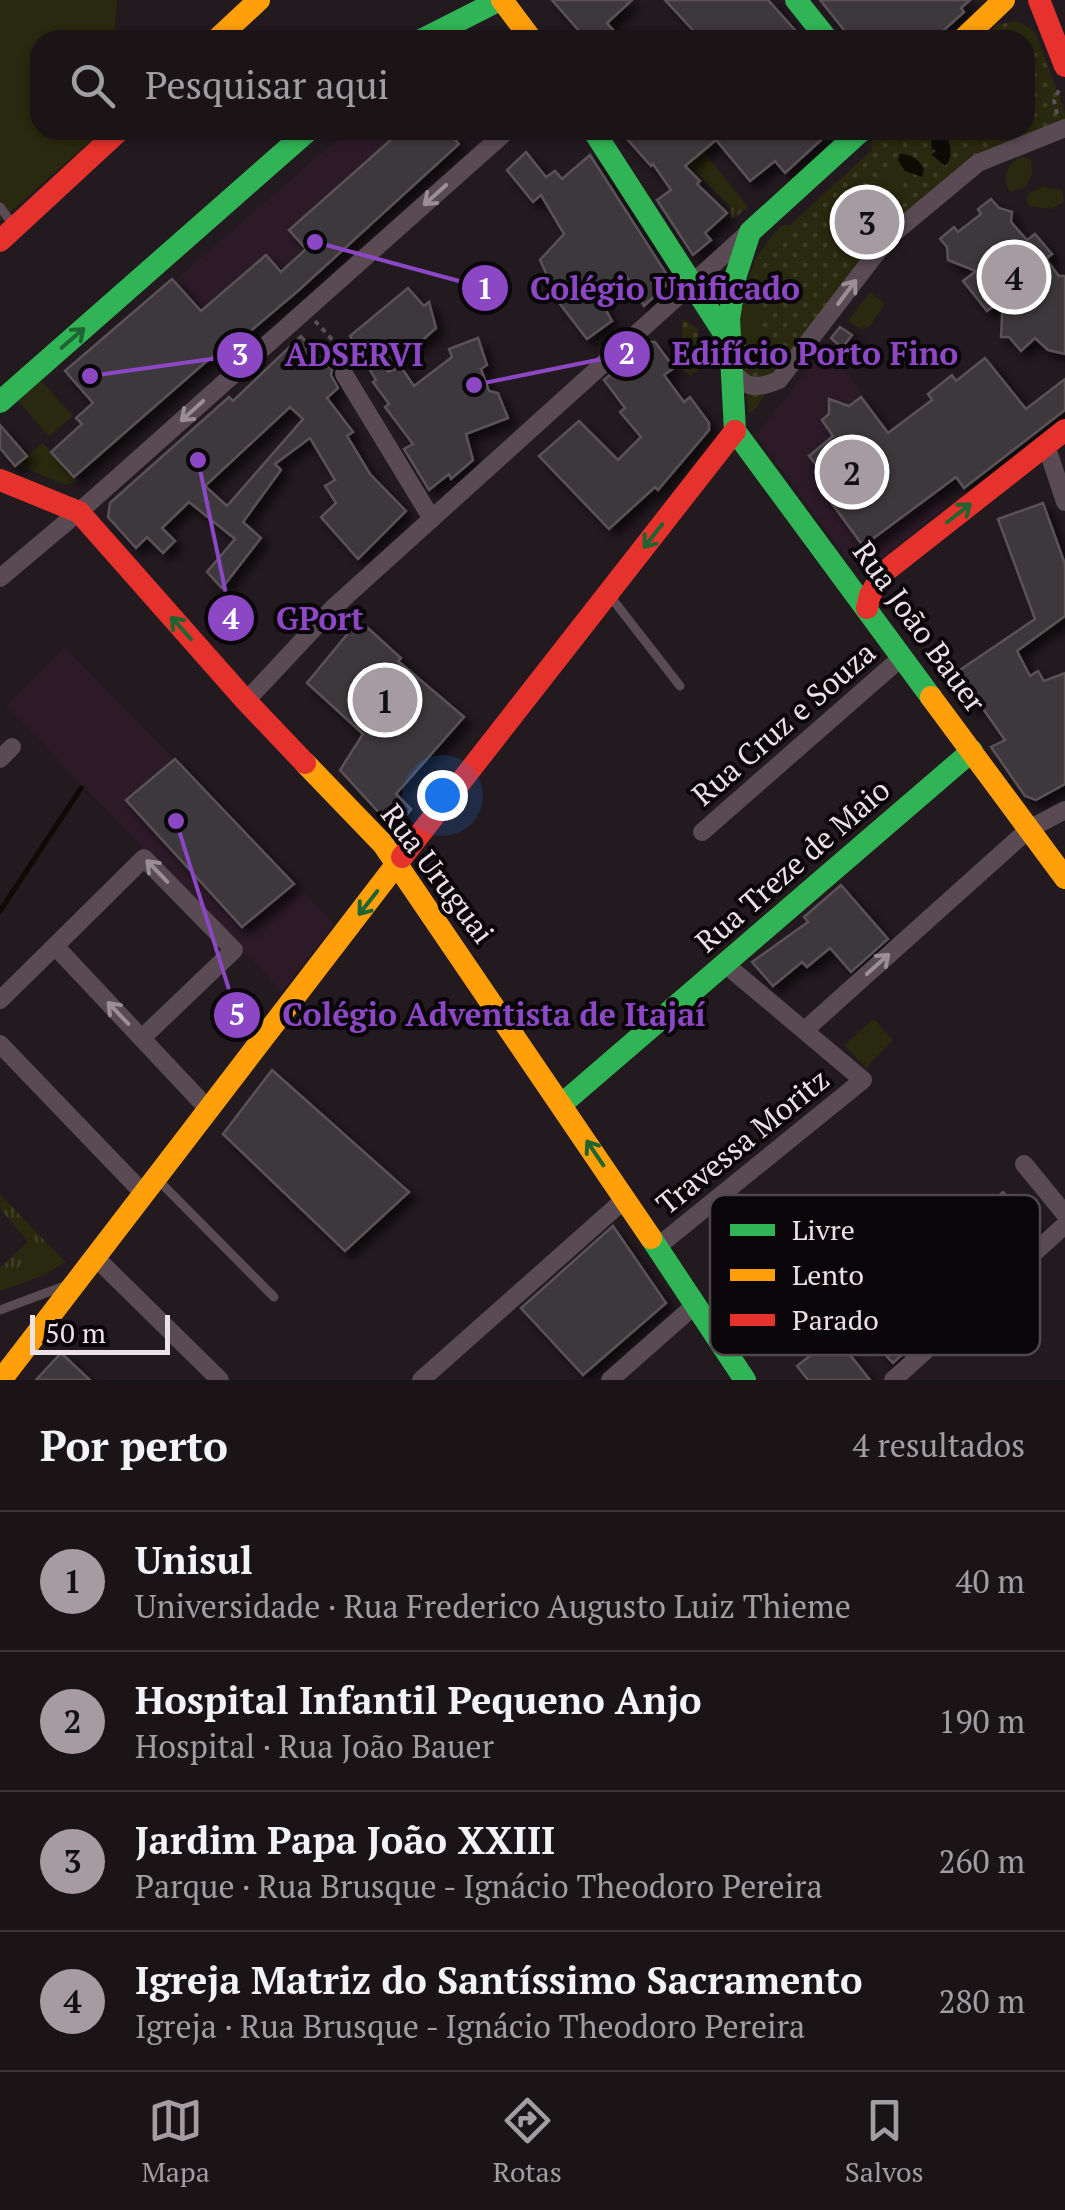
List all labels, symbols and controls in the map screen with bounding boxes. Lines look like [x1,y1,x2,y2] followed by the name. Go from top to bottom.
[30,30,1035,140] search box
[65,58,120,113] icon: search
[145,60,389,110] text: Pesquisar aqui
[423,183,448,206] one-way arrow
[834,184,900,260] pin: 3
[982,240,1046,314] pin: 4
[460,257,820,319] callout: Colégio Unificado
[530,267,800,309] text: Colégio Unificado
[477,268,493,308] text: 1
[836,279,857,306] one-way arrow
[602,323,978,385] callout: Edifício Porto Fino
[215,324,444,386] callout: ADSERVI
[60,326,85,349] one-way arrow
[672,332,958,374] text: Edifício Porto Fino
[284,333,424,375] text: ADSERVI
[619,333,635,373] text: 2
[232,334,248,374] text: 3
[180,399,205,422] one-way arrow
[820,434,884,510] pin: 2
[946,502,972,524] one-way arrow
[642,522,664,548] one-way arrow
[844,533,996,720] street label: Rua João Bauer
[206,587,384,649] callout: GPort
[276,597,364,639] text: GPort
[223,598,240,638] text: 4
[170,616,193,641] one-way arrow
[683,632,884,814] street label: Rua Cruz e Souza
[352,662,418,738] pin: 1
[417,770,468,821] your location
[687,770,898,961] street label: Rua Treze de Maio
[372,796,503,951] street label: Rua Uruguai
[146,860,170,884] one-way arrow
[358,889,379,916] one-way arrow
[865,953,890,976] one-way arrow
[212,984,725,1046] callout: Colégio Adventista de Itajaí
[282,993,706,1035] text: Colégio Adventista de Itajaí
[229,994,245,1034] text: 5
[107,1001,130,1026] one-way arrow
[648,1059,837,1223] street label: Travessa Moritz
[584,1139,605,1167] one-way arrow
[710,1195,1040,1355] legend
[792,1211,855,1248] text: Livre
[792,1256,864,1293] text: Lento
[792,1301,879,1338] text: Parado
[30,1310,170,1354] scale bar
[45,1314,106,1351] text: 50 m
[40,1417,228,1473] text: Por perto
[853,1424,1025,1466] text: 4 resultados
[135,1535,253,1585] text: Unisul
[63,1560,82,1602] text: 1
[955,1560,1025,1602] text: 40 m
[135,1585,851,1627] text: Universidade · Rua Frederico Augusto Luiz Thieme
[135,1675,702,1725] text: Hospital Infantil Pequeno Anjo
[63,1700,82,1742] text: 2
[938,1700,1025,1742] text: 190 m
[135,1725,494,1767] text: Hospital · Rua João Bauer
[135,1815,555,1865] text: Jardim Papa João XXIII
[63,1840,82,1882] text: 3
[938,1840,1025,1882] text: 260 m
[135,1865,823,1907] text: Parque · Rua Brusque - Ignácio Theodoro Pereira
[135,1955,863,2005] text: Igreja Matriz do Santíssimo Sacramento
[63,1980,82,2022] text: 4
[938,1980,1025,2022] text: 280 m
[135,2005,805,2047] text: Igreja · Rua Brusque - Ignácio Theodoro Pereira
[141,2093,210,2190] tab: Mapa
[493,2093,562,2190] tab: Rotas
[845,2093,924,2190] tab: Salvos

